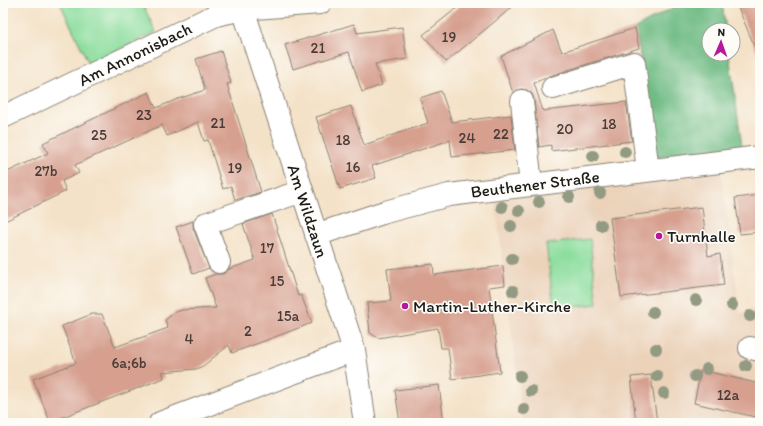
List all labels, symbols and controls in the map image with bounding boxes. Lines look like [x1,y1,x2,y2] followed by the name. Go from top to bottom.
[75,18,195,90] street label: Am Annonisbach
[701,22,741,62] north arrow
[717,26,725,39] text: N
[442,28,457,46] house number: 19
[311,39,325,57] house number: 21
[136,106,152,124] house number: 23
[211,114,225,132] house number: 21
[601,115,617,133] house number: 18
[556,120,574,138] house number: 20
[493,125,509,143] house number: 22
[91,126,107,144] house number: 25
[459,129,475,147] house number: 24
[335,131,351,149] house number: 18
[346,158,361,176] house number: 16
[228,159,243,177] house number: 19
[34,162,58,180] house number: 27b
[284,162,332,260] street label: Am Wildzaun
[469,166,601,202] street label: Beuthener Straße
[667,226,736,246] place label: Turnhalle
[654,231,664,241] marker: Turnhalle
[260,239,275,257] house number: 17
[270,272,285,290] house number: 15
[413,296,571,316] place label: Martin-Luther-Kirche
[400,301,410,311] marker: Martin-Luther-Kirche
[277,307,300,325] house number: 15a
[244,322,252,340] house number: 2
[184,330,194,348] house number: 4
[111,354,147,372] house number: 6a;6b
[717,386,740,404] house number: 12a

